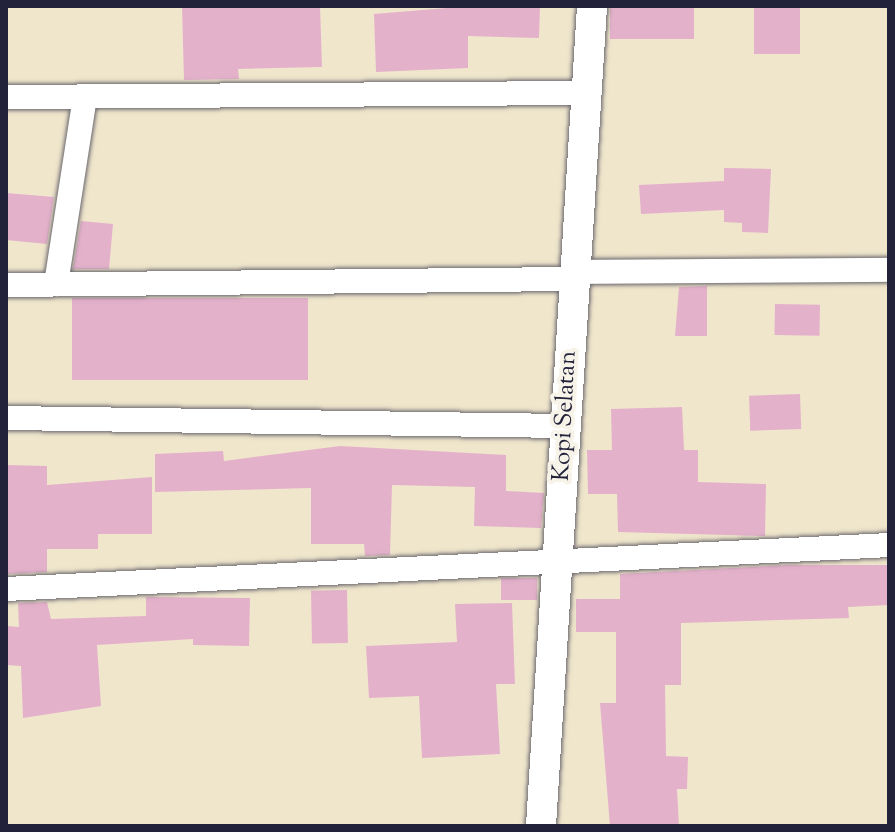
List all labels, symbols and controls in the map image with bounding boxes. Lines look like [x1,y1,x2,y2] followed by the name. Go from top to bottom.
[548,350,584,482] street label: Kopi Selatan

